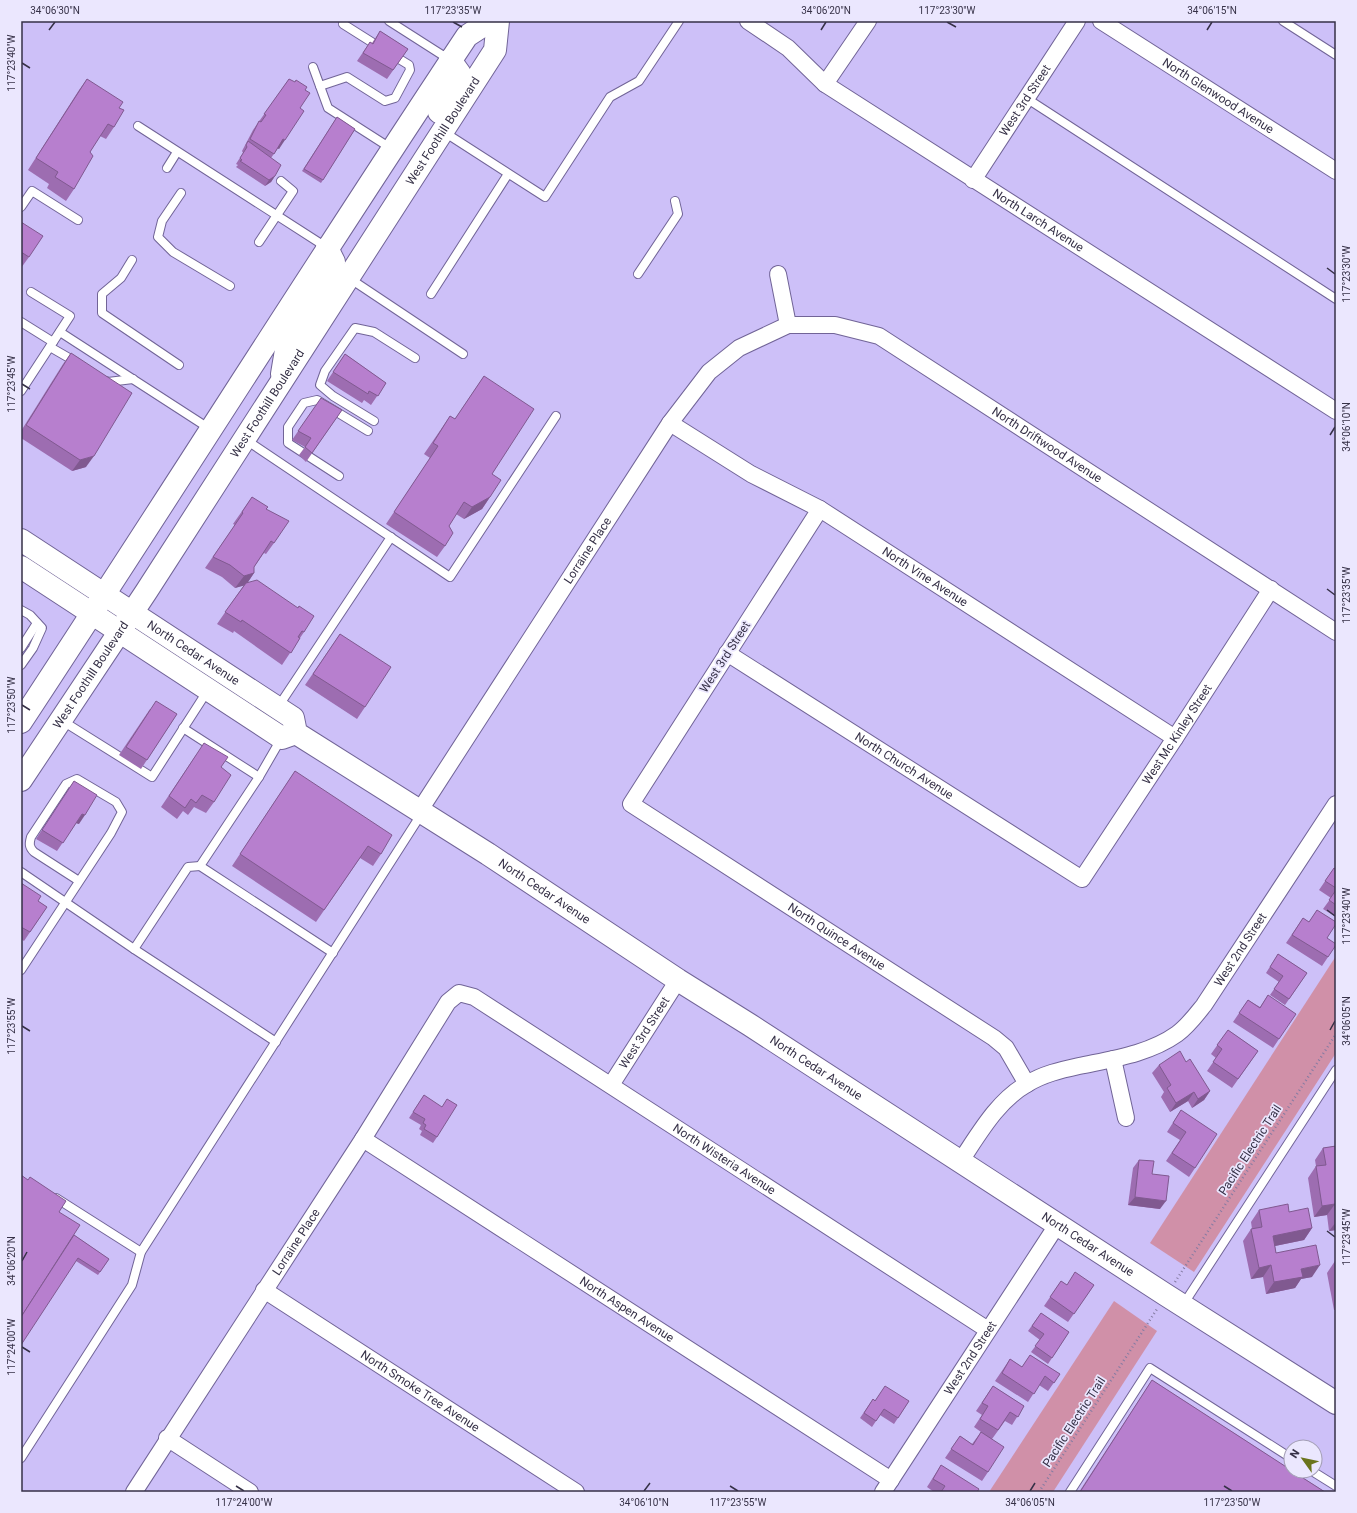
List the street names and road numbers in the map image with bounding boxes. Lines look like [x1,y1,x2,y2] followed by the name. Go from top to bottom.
[1160,55,1276,136] street label: North Glenwood Avenue
[997,62,1053,139] street label: West 3rd Street
[403,74,483,188] street label: West Foothill Boulevard
[990,186,1086,255] street label: North Larch Avenue
[227,347,307,460] street label: West Foothill Boulevard
[989,404,1105,486] street label: North Driftwood Avenue
[561,515,614,586] street label: Lorraine Place
[880,544,970,609] street label: North Vine Avenue
[145,618,242,688] street label: North Cedar Avenue
[50,619,131,731] street label: West Foothill Boulevard
[697,619,753,695] street label: West 3rd Street
[1139,682,1215,787] street label: West Mc Kinley Street
[853,729,956,802] street label: North Church Avenue
[496,856,593,927] street label: North Cedar Avenue
[785,900,888,973] street label: North Quince Avenue
[1211,910,1270,989] street label: West 2nd Street
[616,994,672,1071] street label: West 3rd Street
[767,1033,865,1103] street label: North Cedar Avenue
[1216,1102,1284,1198] street label: Pacific Electric Trail
[670,1121,778,1197] street label: North Wisteria Avenue
[270,1206,323,1278] street label: Lorraine Place
[1039,1209,1137,1279] street label: North Cedar Avenue
[577,1274,677,1345] street label: North Aspen Avenue
[941,1319,999,1397] street label: West 2nd Street
[358,1348,482,1435] street label: North Smoke Tree Avenue
[1040,1374,1108,1470] street label: Pacific Electric Trail

